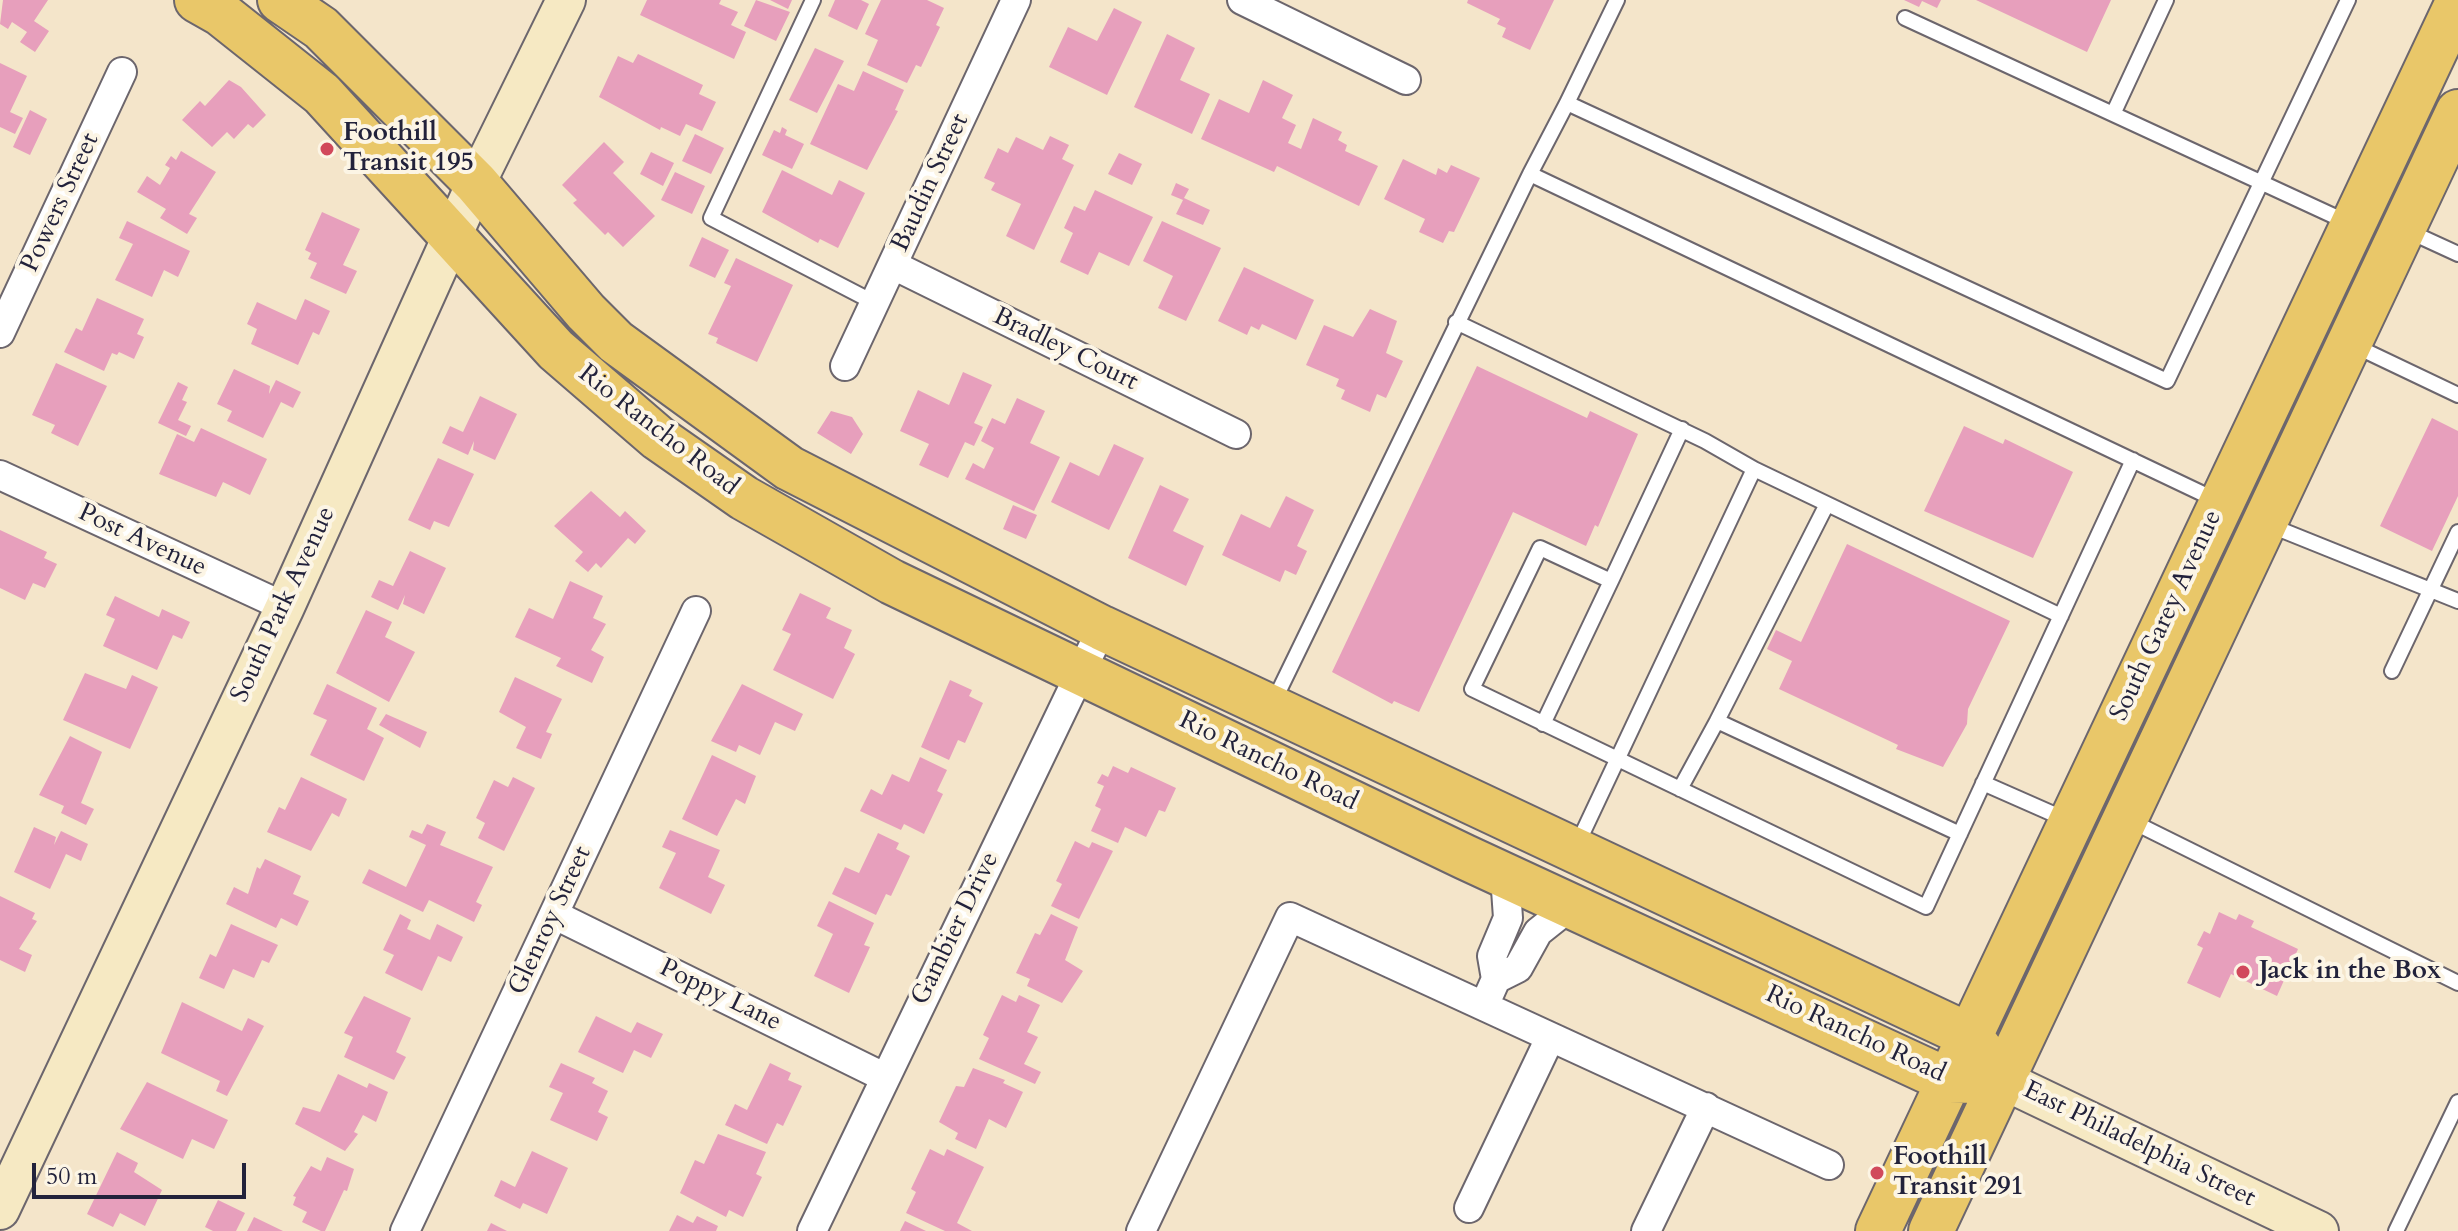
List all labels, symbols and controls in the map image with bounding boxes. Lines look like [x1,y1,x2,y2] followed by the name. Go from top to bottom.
[885,109,977,257] street label: Baudin Street
[343,118,474,180] place label: Foothill Transit 195
[15,129,107,277] street label: Powers Street
[318,140,336,158] marker: Foothill Transit 195
[987,302,1143,398] street label: Bradley Court
[572,359,744,503] street label: Rio Rancho Road
[73,498,211,584] street label: Post Avenue
[225,502,343,708] street label: South Park Avenue
[2104,506,2230,726] street label: South Garey Avenue
[1174,705,1362,819] street label: Rio Rancho Road
[503,842,599,1000] street label: Glenroy Street
[906,847,1006,1011] street label: Gambier Drive
[654,953,786,1039] street label: Poppy Lane
[2259,956,2441,988] place label: Jack in the Box
[2234,963,2252,981] marker: Jack in the Box
[1760,980,1950,1090] street label: Rio Rancho Road
[2018,1075,2260,1215] street label: East Philadelphia Street
[1893,1142,2024,1204] place label: Foothill Transit 291
[36,1147,250,1197] scale bar
[46,1160,97,1193] text: 50 m
[1868,1164,1886,1182] marker: Foothill Transit 291

